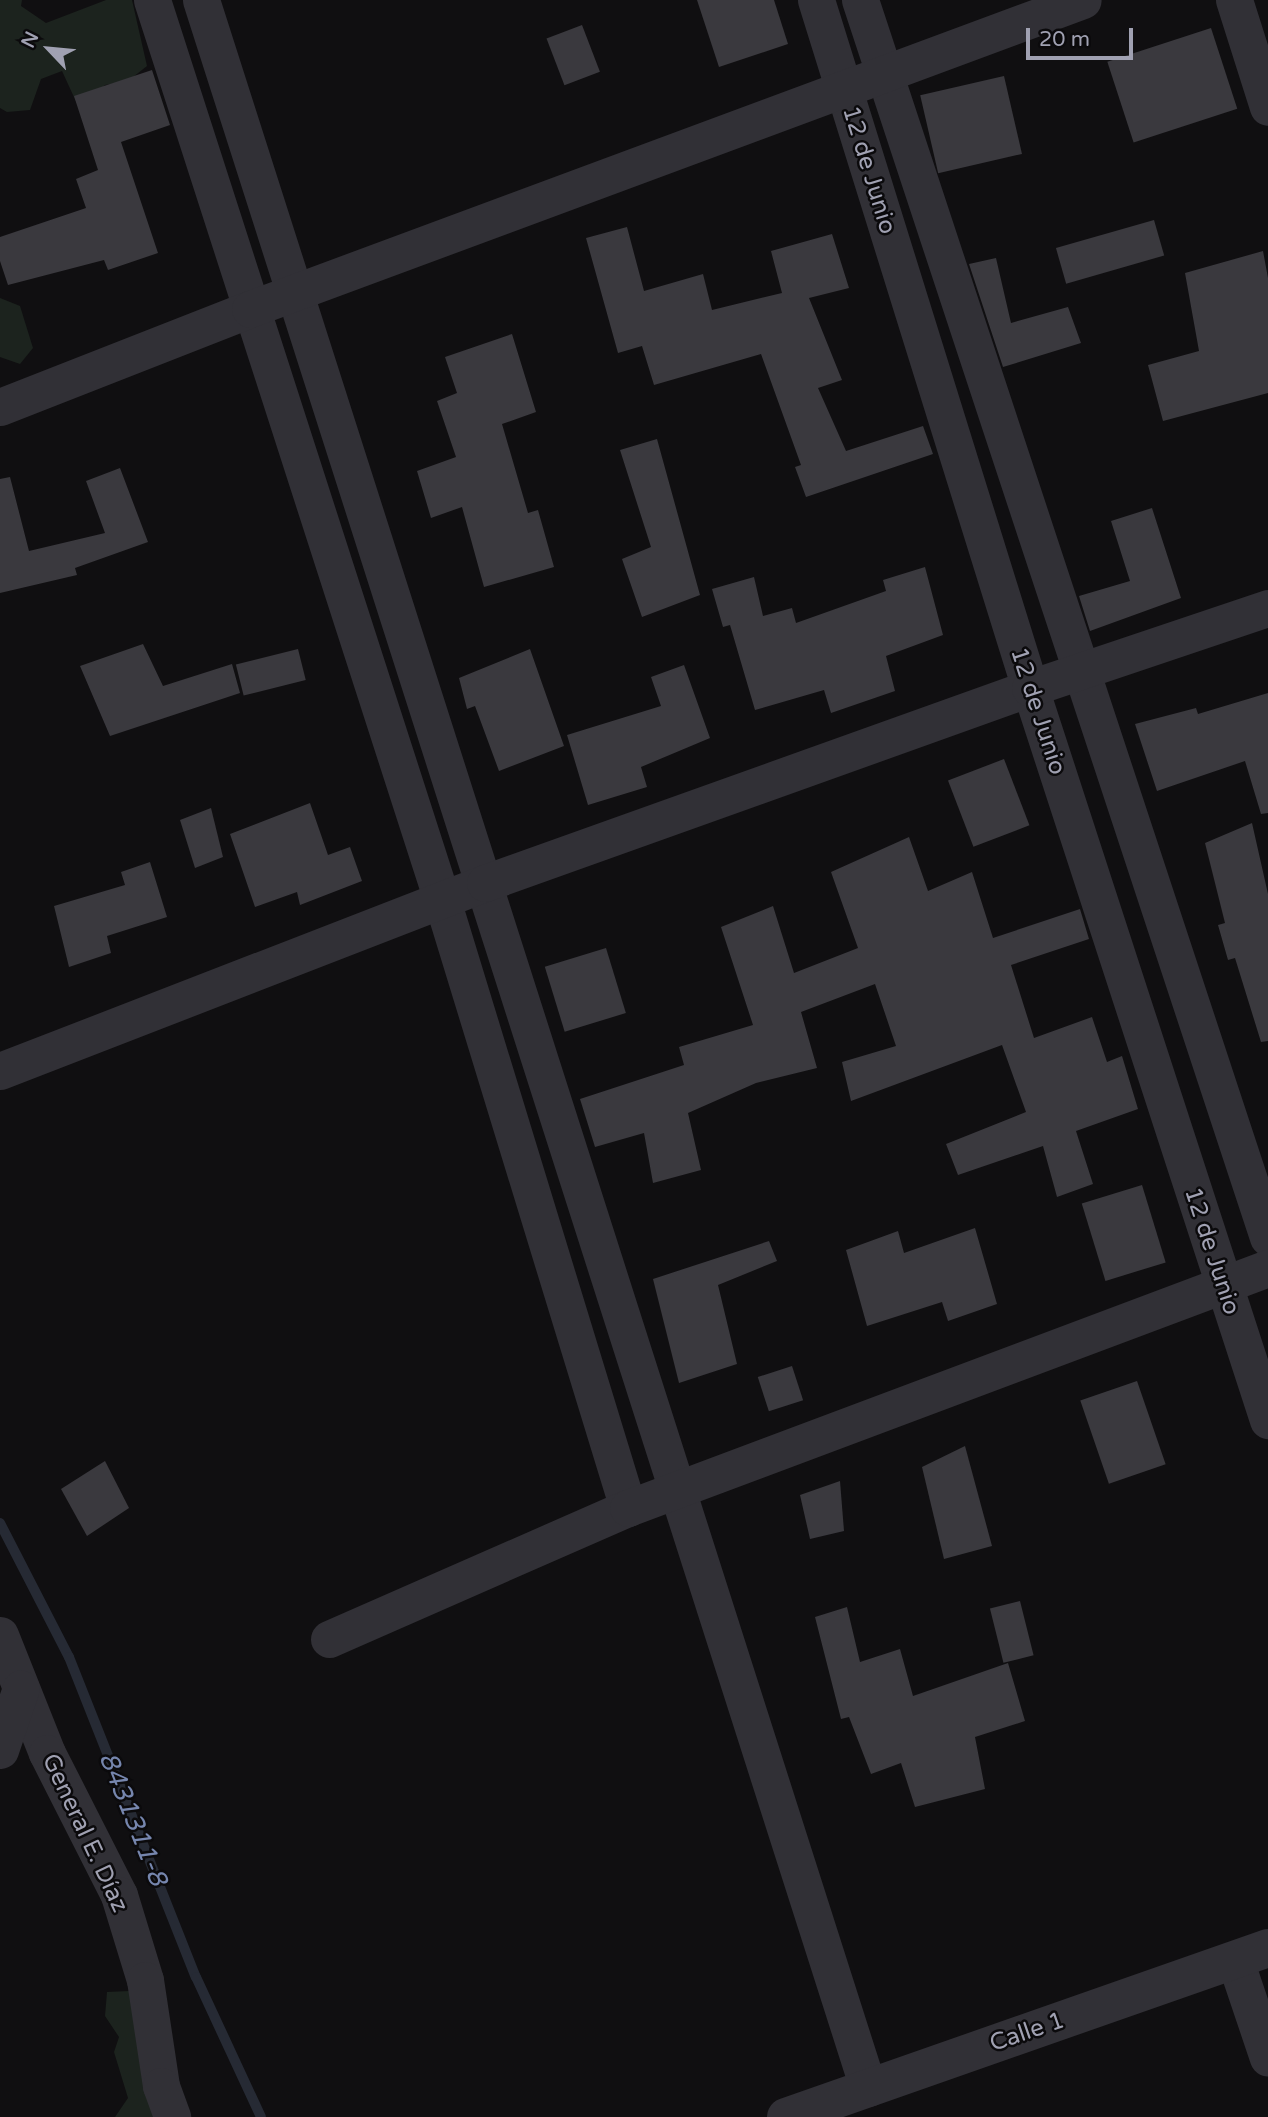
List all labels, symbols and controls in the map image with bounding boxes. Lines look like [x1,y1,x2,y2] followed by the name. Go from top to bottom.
[14,14,84,84] north arrow
[1030,14,1137,58] scale bar
[1039,27,1090,52] text: 20 m
[17,28,43,51] text: N
[836,103,902,237] street label: 12 de Junio
[1004,644,1072,778] street label: 12 de Junio
[1178,1184,1246,1318] street label: 12 de Junio
[92,1748,174,1890] water label: 8431311-8
[36,1749,134,1917] street label: General E. Díaz
[986,2006,1068,2058] street label: Calle 1

